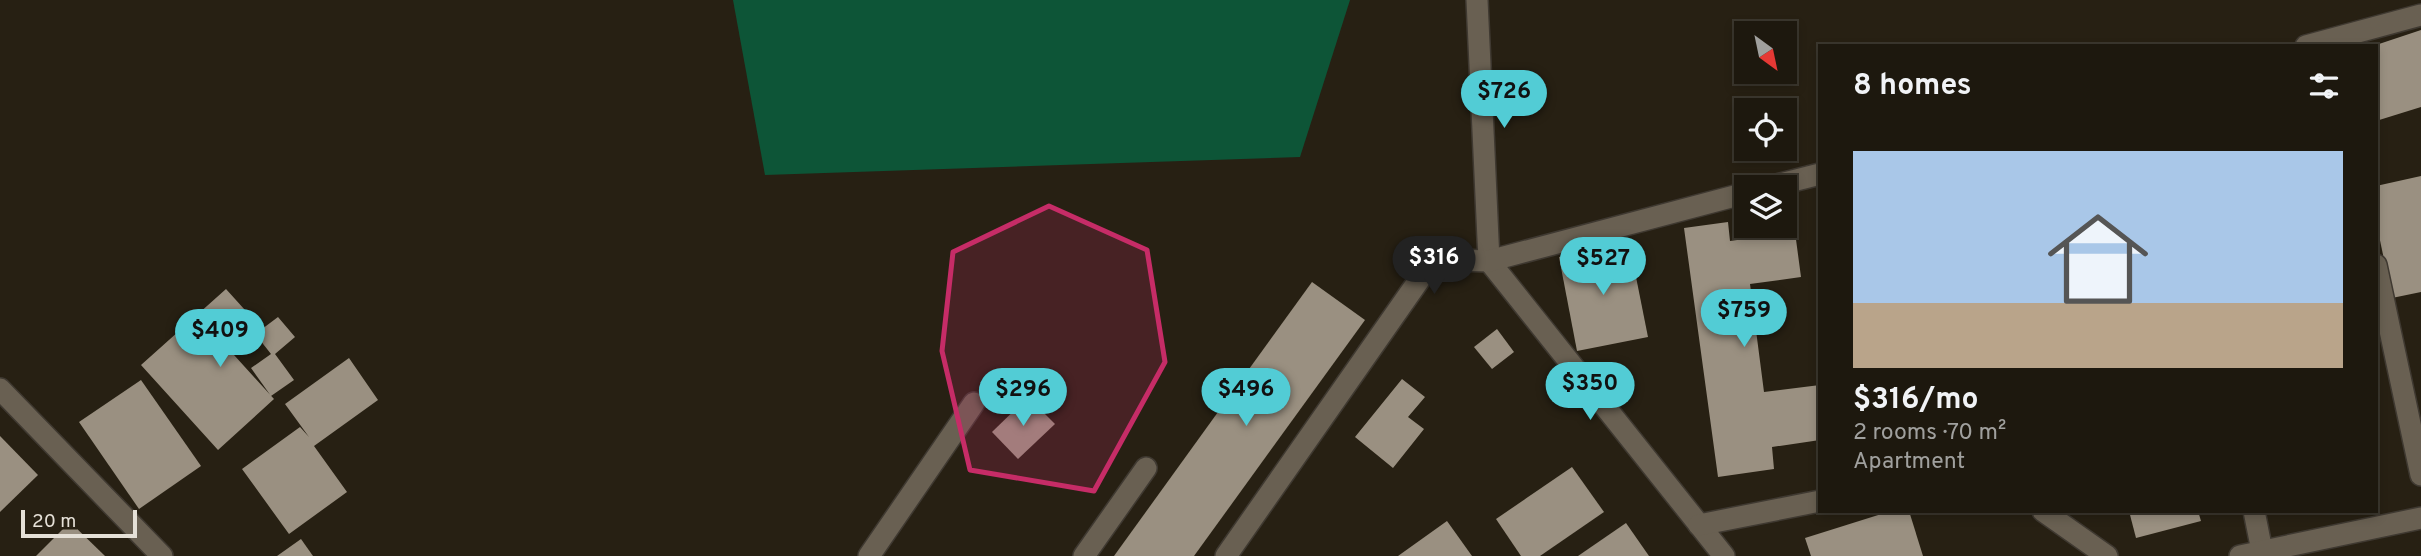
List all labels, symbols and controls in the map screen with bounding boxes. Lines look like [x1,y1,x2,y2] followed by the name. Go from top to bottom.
[1734,21,1797,84] north arrow
[1734,21,1797,238] map controls
[2305,67,2343,105] icon: filters
[1853,68,1972,105] text: 8 homes
[1463,71,1545,130] pin: $726
[1477,78,1531,107] text: $726
[1734,98,1797,161] button: locate
[1734,175,1797,238] button: layers
[2035,196,2161,322] icon: home
[1393,236,1475,296] pin: $316
[1562,238,1644,297] pin: $527
[1409,244,1459,273] text: $316
[1576,245,1630,274] text: $527
[1703,290,1785,349] pin: $759
[1717,297,1771,326] text: $759
[179,310,261,369] pin: $409
[191,317,249,346] text: $409
[1549,362,1631,422] pin: $350
[982,368,1064,428] pin: $296
[1205,368,1287,428] pin: $496
[1562,370,1618,399] text: $350
[995,376,1051,405] text: $296
[1218,376,1274,405] text: $496
[1853,382,1979,419] text: $316/mo
[1853,419,2006,448] text: 2 rooms · 70 m²
[1853,448,1965,477] text: Apartment
[21,507,136,539] scale bar
[32,510,76,534] text: 20 m

